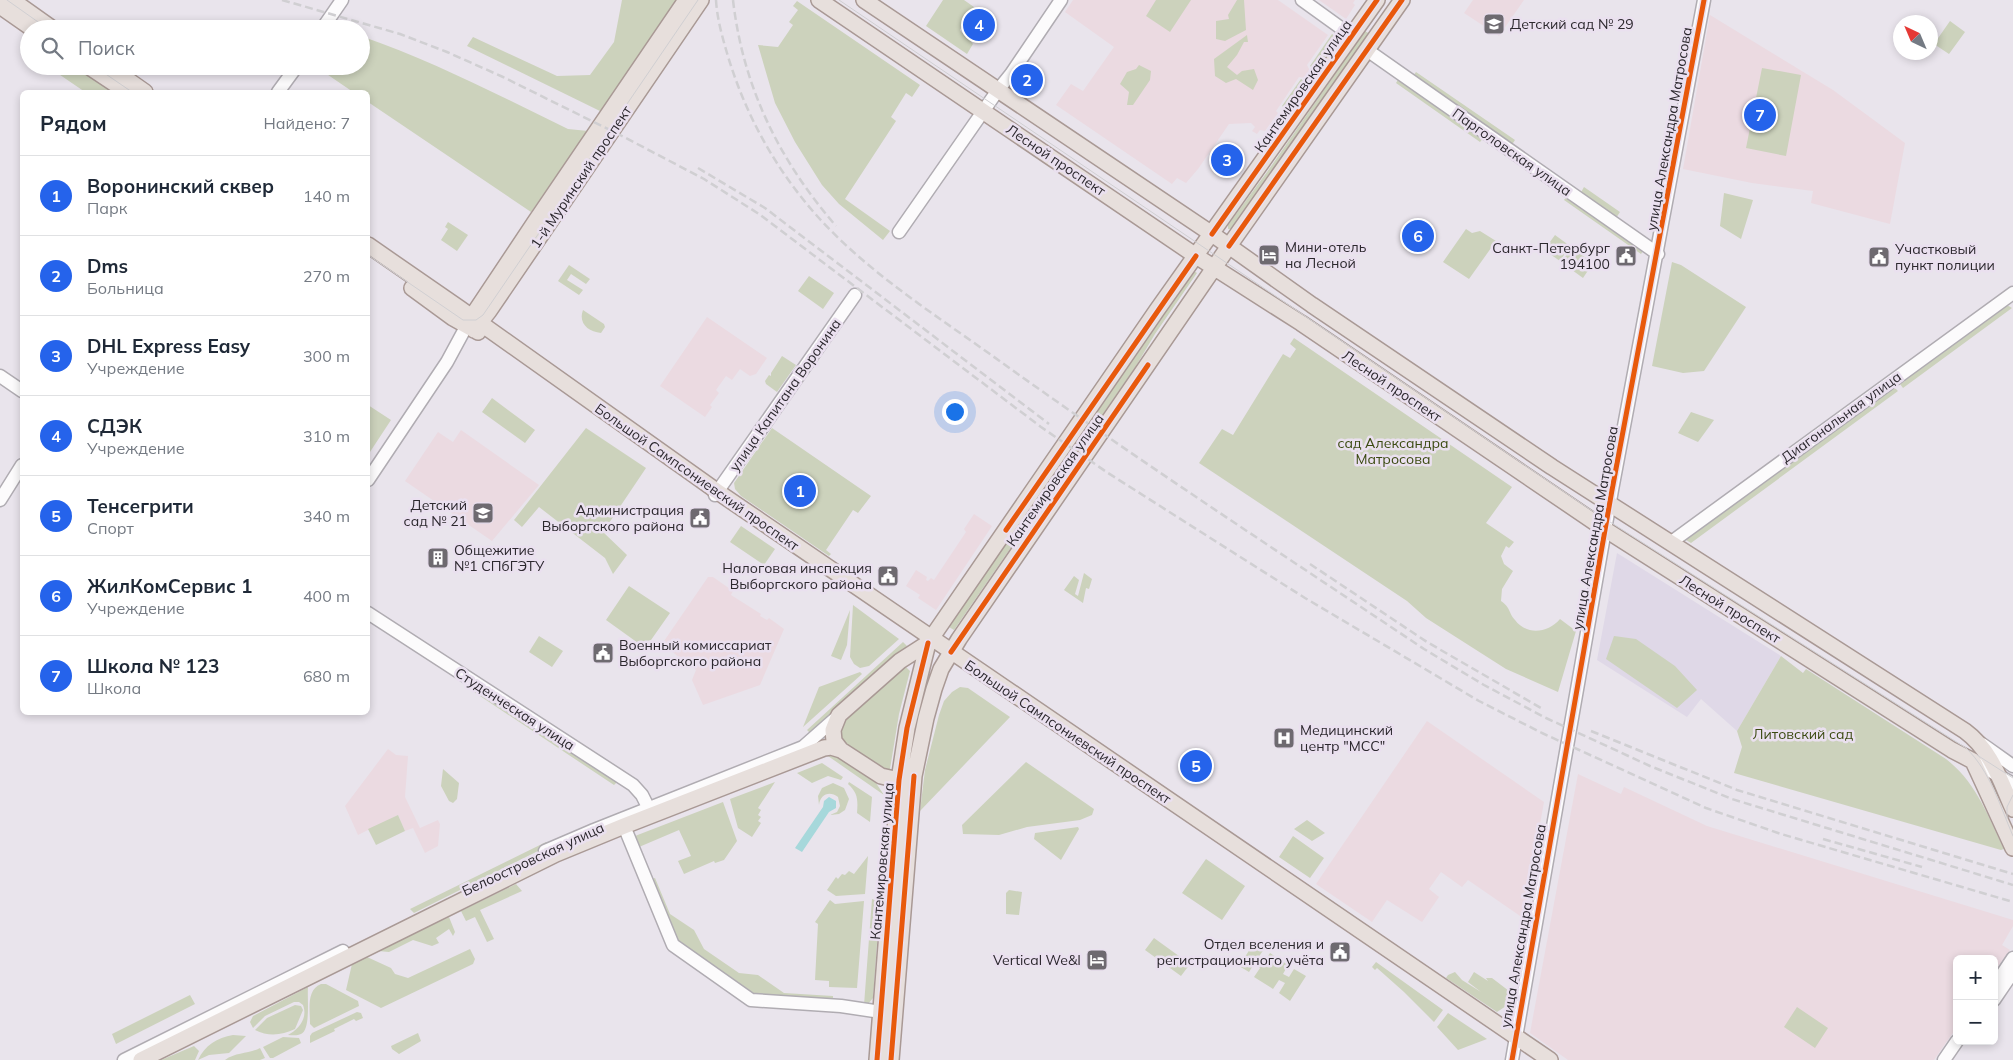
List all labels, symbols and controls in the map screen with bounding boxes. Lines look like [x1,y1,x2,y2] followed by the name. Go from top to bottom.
[963,6,995,44] pin: 4
[1482,12,1506,36] school or university icon: Детский сад № 29
[1510,15,1634,33] place label: Детский сад № 29
[1893,15,1938,60] north arrow
[1250,16,1356,156] street label: Кантемировская улица
[20,20,370,75] search box
[1642,26,1696,232] street label: улица Александра Матросова
[38,34,66,62] icon: search
[78,36,135,60] text: Поиск
[1011,61,1043,99] pin: 2
[1744,96,1776,134] pin: 7
[527,102,636,252] street label: 1-й Муринский проспект
[1449,104,1575,200] street label: Парголовская улица
[40,110,107,136] text: Рядом
[264,113,350,133] text: Найдено: 7
[1003,120,1110,200] street label: Лесной проспект
[1211,141,1243,179] pin: 3
[87,174,274,198] text: Воронинский сквер
[51,186,61,206] text: 1
[303,186,350,206] text: 140 m
[87,198,127,218] text: Парк
[1402,217,1434,255] pin: 6
[1285,238,1367,272] place label: Мини-отель на Лесной
[1492,239,1611,273] place label: Санкт-Петербург 194100
[1894,240,1995,274] place label: Участковый пункт полиции
[1257,243,1281,267] hotel icon: Мини-отель на Лесной
[1614,244,1638,268] public building icon: Санкт-Петербург 194100
[1867,245,1891,269] public building icon: Участковый пункт полиции
[87,254,128,278] text: Dms
[51,266,61,286] text: 2
[303,266,350,286] text: 270 m
[87,278,164,298] text: Больница
[725,315,845,475] street label: улица Капитана Воронина
[87,334,250,358] text: DHL Express Easy
[51,346,61,366] text: 3
[303,346,350,366] text: 300 m
[1339,346,1446,426] street label: Лесной проспект
[87,358,185,378] text: Учреждение
[1777,367,1905,467] street label: Диагональная улица
[591,399,803,555] street label: Большой Сампсониевский проспект
[942,399,968,425] your location
[1002,410,1108,550] street label: Кантемировская улица
[87,414,142,438] text: СДЭК
[1568,425,1622,631] street label: улица Александра Матросова
[51,426,61,446] text: 4
[303,426,350,446] text: 310 m
[1337,434,1449,468] park label: cад Александра Матросова
[87,438,185,458] text: Учреждение
[784,472,816,510] pin: 1
[87,494,194,518] text: Тенсегрити
[404,496,467,530] place label: Детский сад № 21
[471,501,495,525] school or university icon: Детский сад № 21
[542,501,684,535] place label: Администрация Выборгского района
[51,506,61,526] text: 5
[303,506,350,526] text: 340 m
[688,506,712,530] public building icon: Администрация Выборгского района
[87,518,134,538] text: Спорт
[454,541,545,575] place label: Общежитие №1 СПбГЭТУ
[426,546,450,570] building icon: Общежитие №1 СПбГЭТУ
[722,559,872,593] place label: Налоговая инспекция Выборгского района
[876,564,900,588] public building icon: Налоговая инспекция Выборгского района
[1676,571,1785,648] street label: Лесной проспект
[87,574,252,598] text: ЖилКомСервис 1
[51,586,61,606] text: 6
[303,586,350,606] text: 400 m
[87,598,185,618] text: Учреждение
[619,636,772,670] place label: Военный комиссариат Выборгского района
[591,641,615,665] public building icon: Военный комиссариат Выборгского района
[87,654,219,678] text: Школа № 123
[961,656,1175,808] street label: Большой Сампсониевский проспект
[452,664,578,754] street label: Студенческая улица
[51,666,61,686] text: 7
[303,666,350,686] text: 680 m
[87,678,141,698] text: Школа
[1300,721,1393,755] place label: Медицинский центр "МСС"
[1753,725,1854,743] park label: Литовский сад
[1272,726,1296,750] hospital icon: Медицинский центр "МСС"
[1180,747,1212,785] pin: 5
[866,782,898,940] street label: Кантемировская улица
[459,818,607,900] street label: Белоостровская улица
[1496,823,1550,1029] street label: улица Александра Матросова
[1157,935,1324,969] place label: Отдел вселения и регистрационного учёта
[1328,940,1352,964] public building icon: Отдел вселения и регистрационного учёта
[1085,948,1109,972] hotel icon: Vertical We&I
[993,951,1081,969] place label: Vertical We&I
[1953,955,1998,1045] map controls
[1953,955,1998,1000] button: +
[1953,1000,1998,1045] button: −

